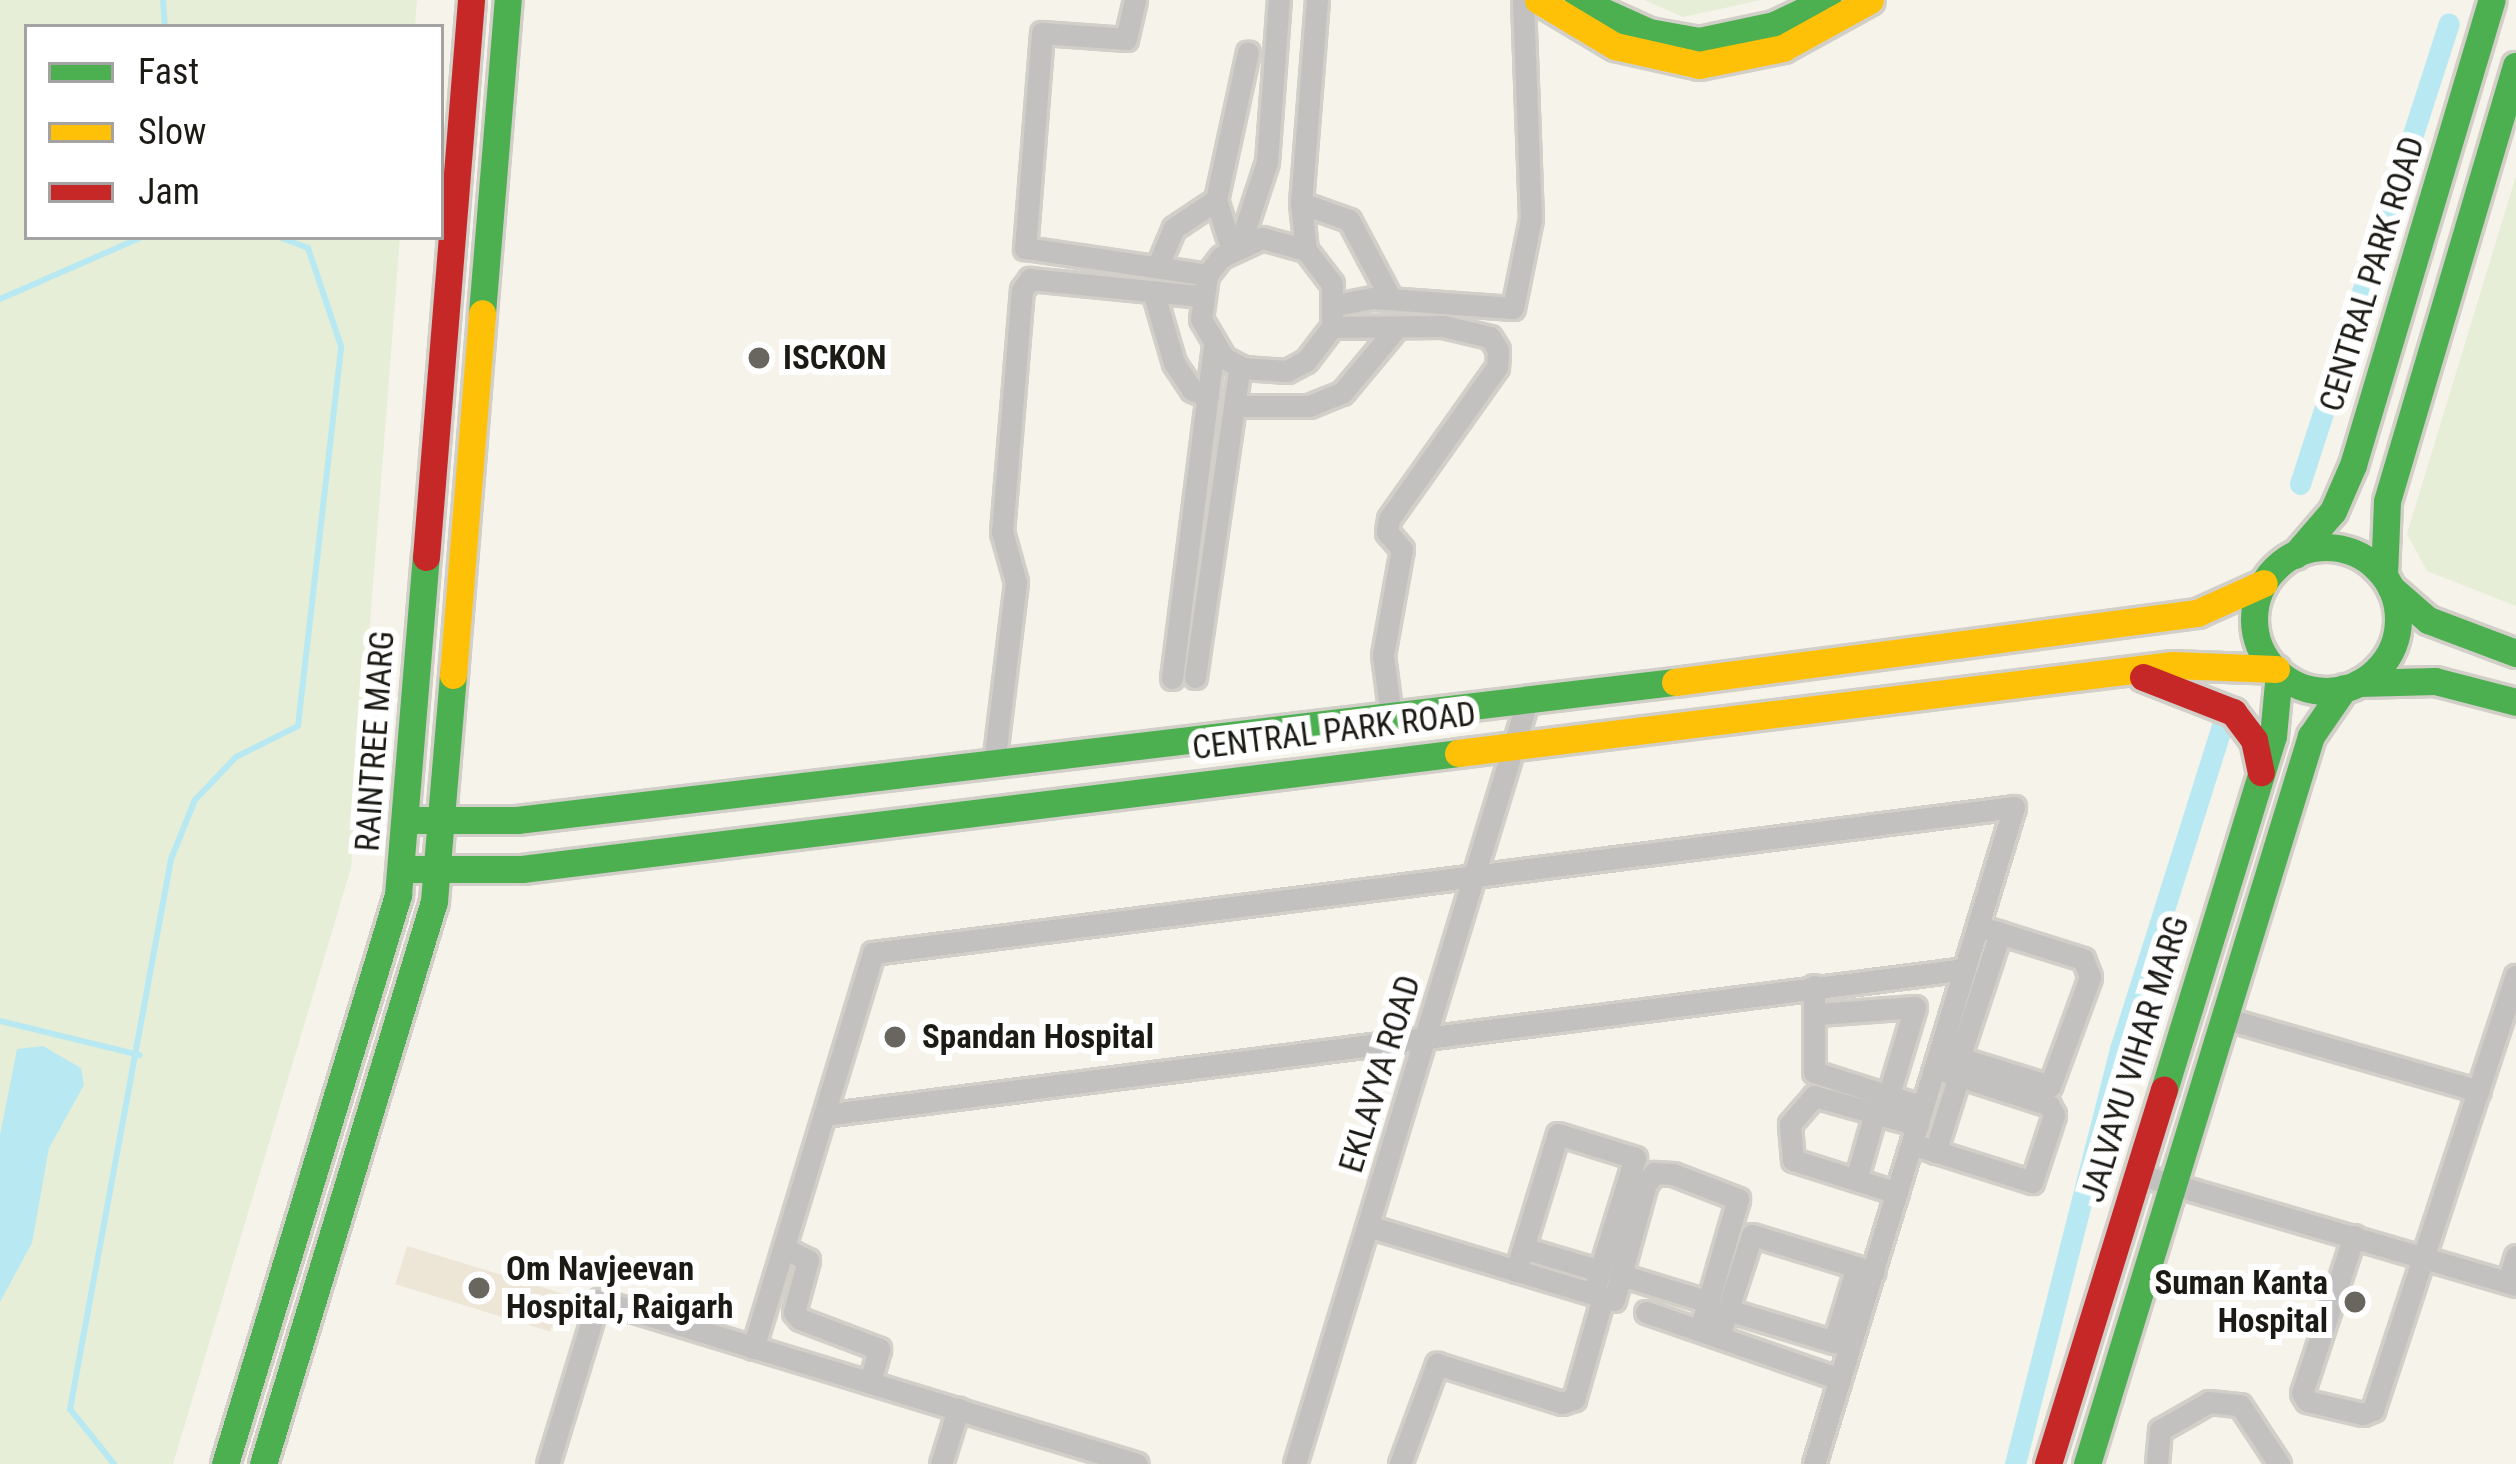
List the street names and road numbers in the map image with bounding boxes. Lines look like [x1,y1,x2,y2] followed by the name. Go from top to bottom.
[2311,132,2433,416] street label: CENTRAL PARK ROAD
[348,629,402,853] street label: RAINTREE MARG
[1190,694,1478,768] street label: CENTRAL PARK ROAD
[2073,911,2197,1207] street label: JALVAYU VIHAR MARG
[1331,971,1429,1177] street label: EKLAVYA ROAD

